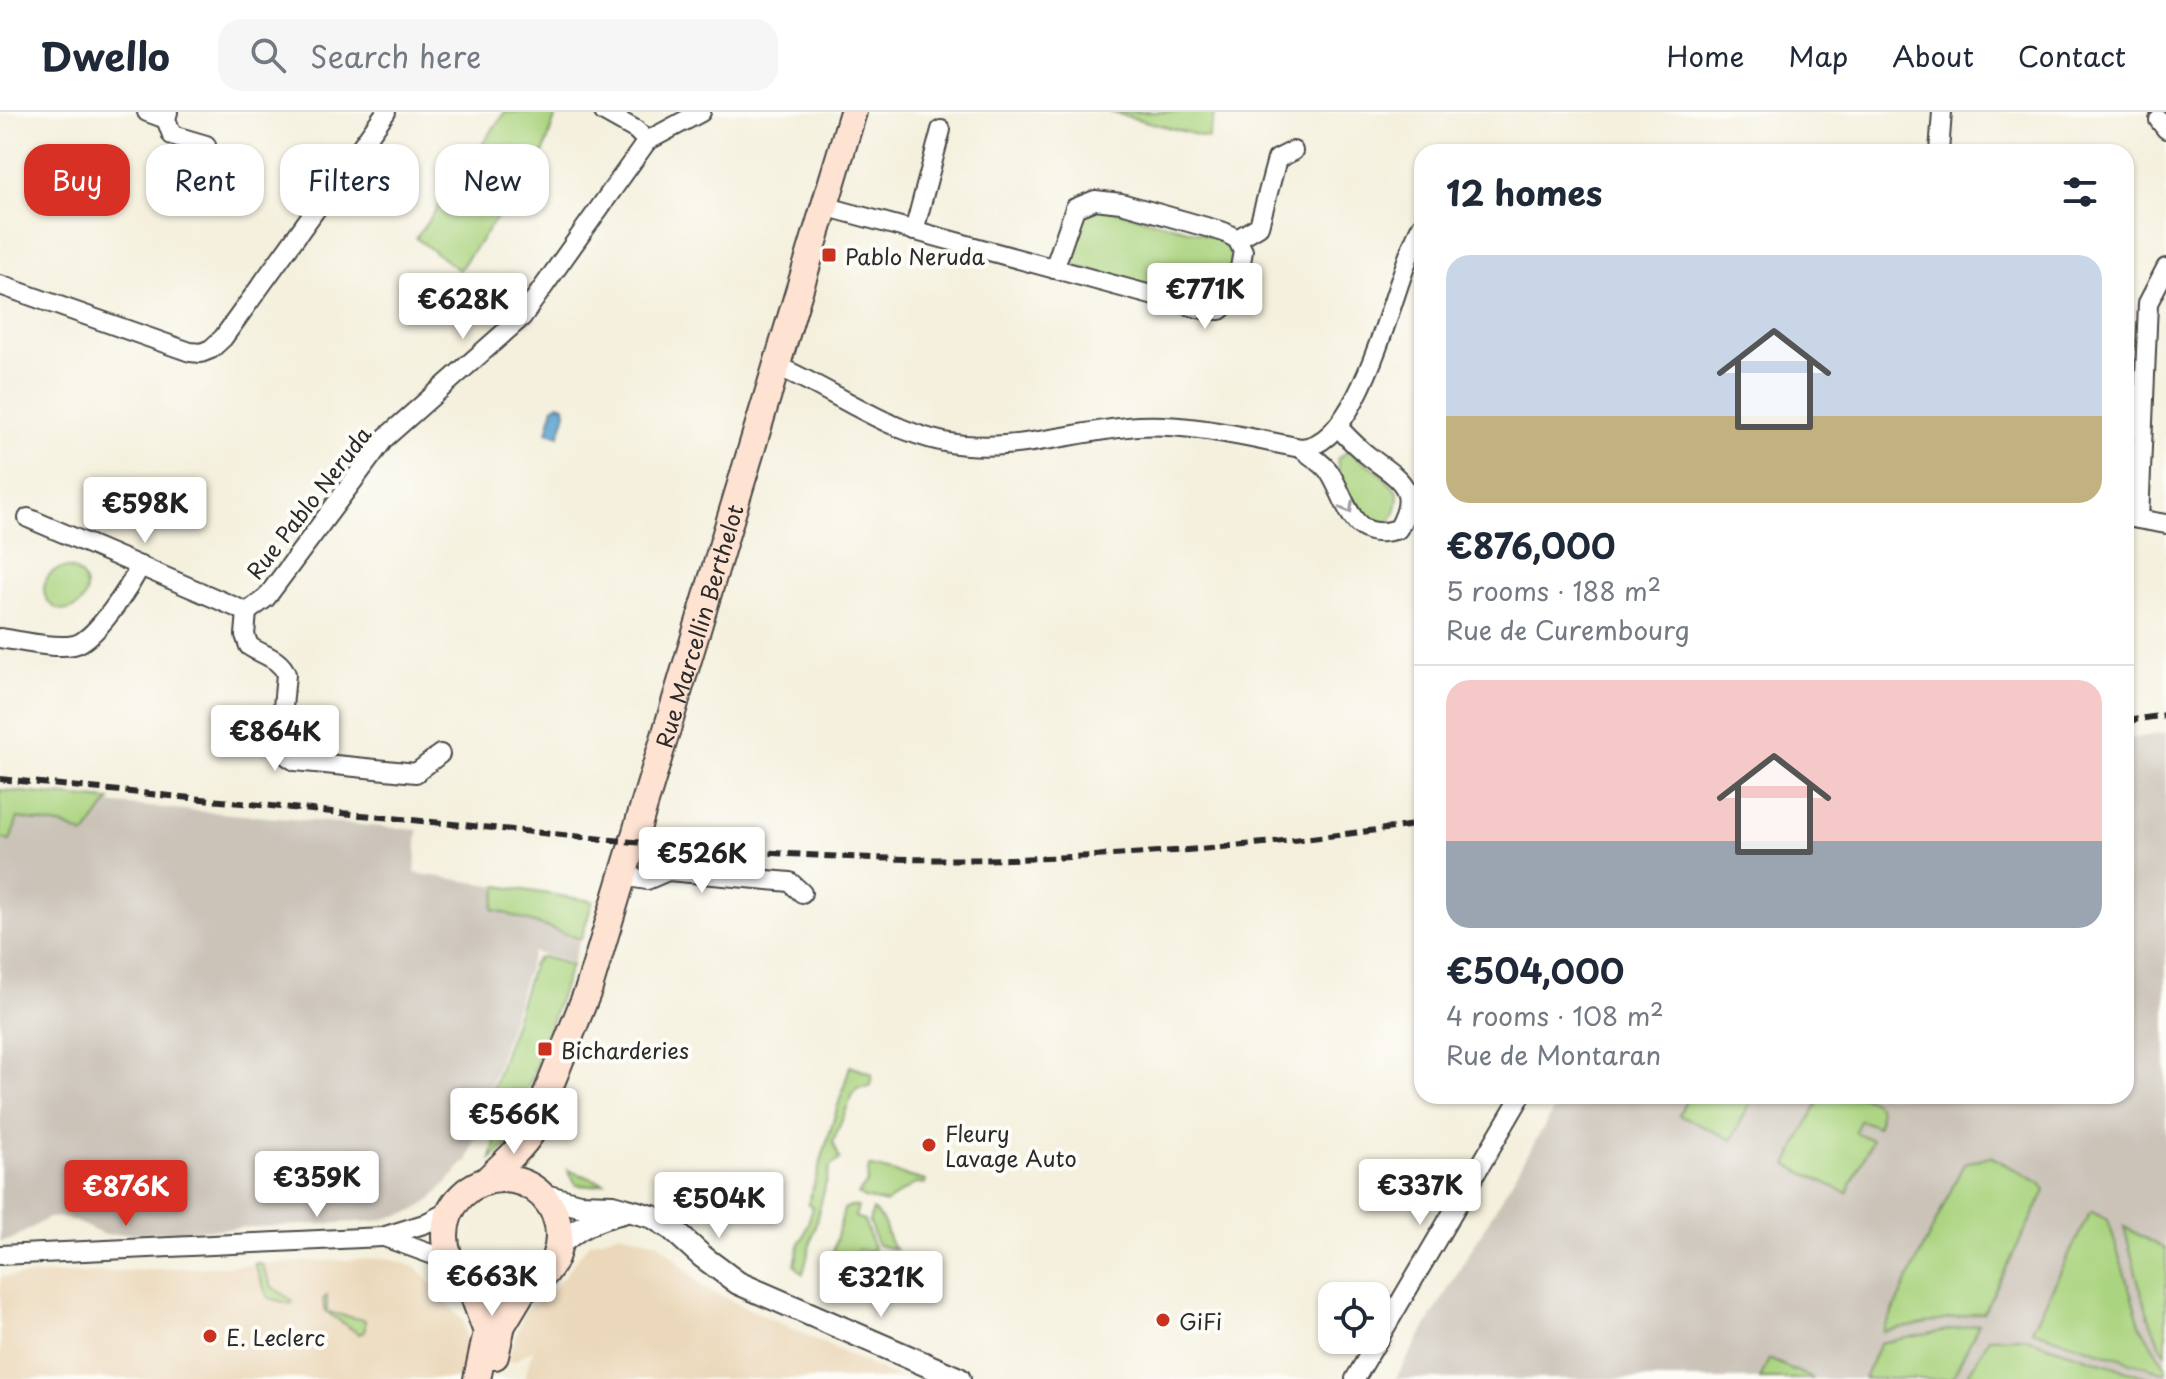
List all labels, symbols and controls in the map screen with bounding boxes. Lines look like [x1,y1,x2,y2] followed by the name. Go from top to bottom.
[218,19,778,91] search box
[40,27,170,84] text: Dwello
[246,33,290,77] icon: search
[310,33,481,78] text: Search here
[1666,34,1744,77] text: Home
[1788,34,1848,77] text: Map
[1892,34,1974,77] text: About
[2018,34,2126,77] text: Contact
[24,144,130,216] chip: Buy
[146,144,264,216] chip: Rent
[280,144,419,216] chip: Filters
[435,144,549,216] chip: New
[1446,166,1602,218] text: 12 homes
[2058,170,2102,214] icon: filters
[845,239,985,272] place label: Pablo Neruda
[820,246,838,264] marker: Pablo Neruda
[1149,263,1261,331] pin: €771K
[1165,269,1245,308] text: €771K
[407,273,519,341] pin: €628K
[417,279,509,318] text: €628K
[1702,307,1846,451] icon: home
[238,418,379,585] street label: Rue Pablo Neruda
[89,477,201,545] pin: €598K
[101,483,189,522] text: €598K
[646,500,750,751] street label: Rue Marcellin Berthelot
[1338,500,1354,514] one-way arrow
[1446,519,1616,571] text: €876,000
[1446,571,1661,610] text: 5 rooms · 188 m²
[1446,610,1690,649] text: Rue de Curembourg
[219,705,331,773] pin: €864K
[229,711,321,750] text: €864K
[1702,732,1846,876] icon: home
[646,827,758,895] pin: €526K
[657,833,747,872] text: €526K
[1446,944,1624,996] text: €504,000
[1446,996,1664,1035] text: 4 rooms · 108 m²
[561,1033,689,1066] place label: Bicharderies
[1446,1035,1661,1074] text: Rue de Montaran
[536,1040,554,1058] marker: Bicharderies
[458,1088,570,1156] pin: €566K
[468,1094,560,1133] text: €566K
[945,1116,1077,1174] place label: Fleury Lavage Auto
[920,1136,938,1154] marker: Fleury Lavage Auto
[261,1151,373,1219] pin: €359K
[273,1157,361,1196] text: €359K
[1364,1159,1476,1227] pin: €337K
[70,1160,182,1228] pin: €876K
[1377,1165,1463,1204] text: €337K
[82,1166,170,1205] text: €876K
[663,1172,775,1240] pin: €504K
[672,1178,766,1217] text: €504K
[436,1250,548,1318] pin: €663K
[825,1251,937,1319] pin: €321K
[446,1256,538,1295] text: €663K
[838,1257,924,1296] text: €321K
[1318,1282,1390,1354] map controls
[1318,1282,1390,1354] button: locate
[1179,1304,1222,1337] place label: GiFi
[1154,1311,1172,1329] marker: GiFi
[226,1320,325,1353] place label: E. Leclerc
[201,1327,219,1345] marker: E. Leclerc

